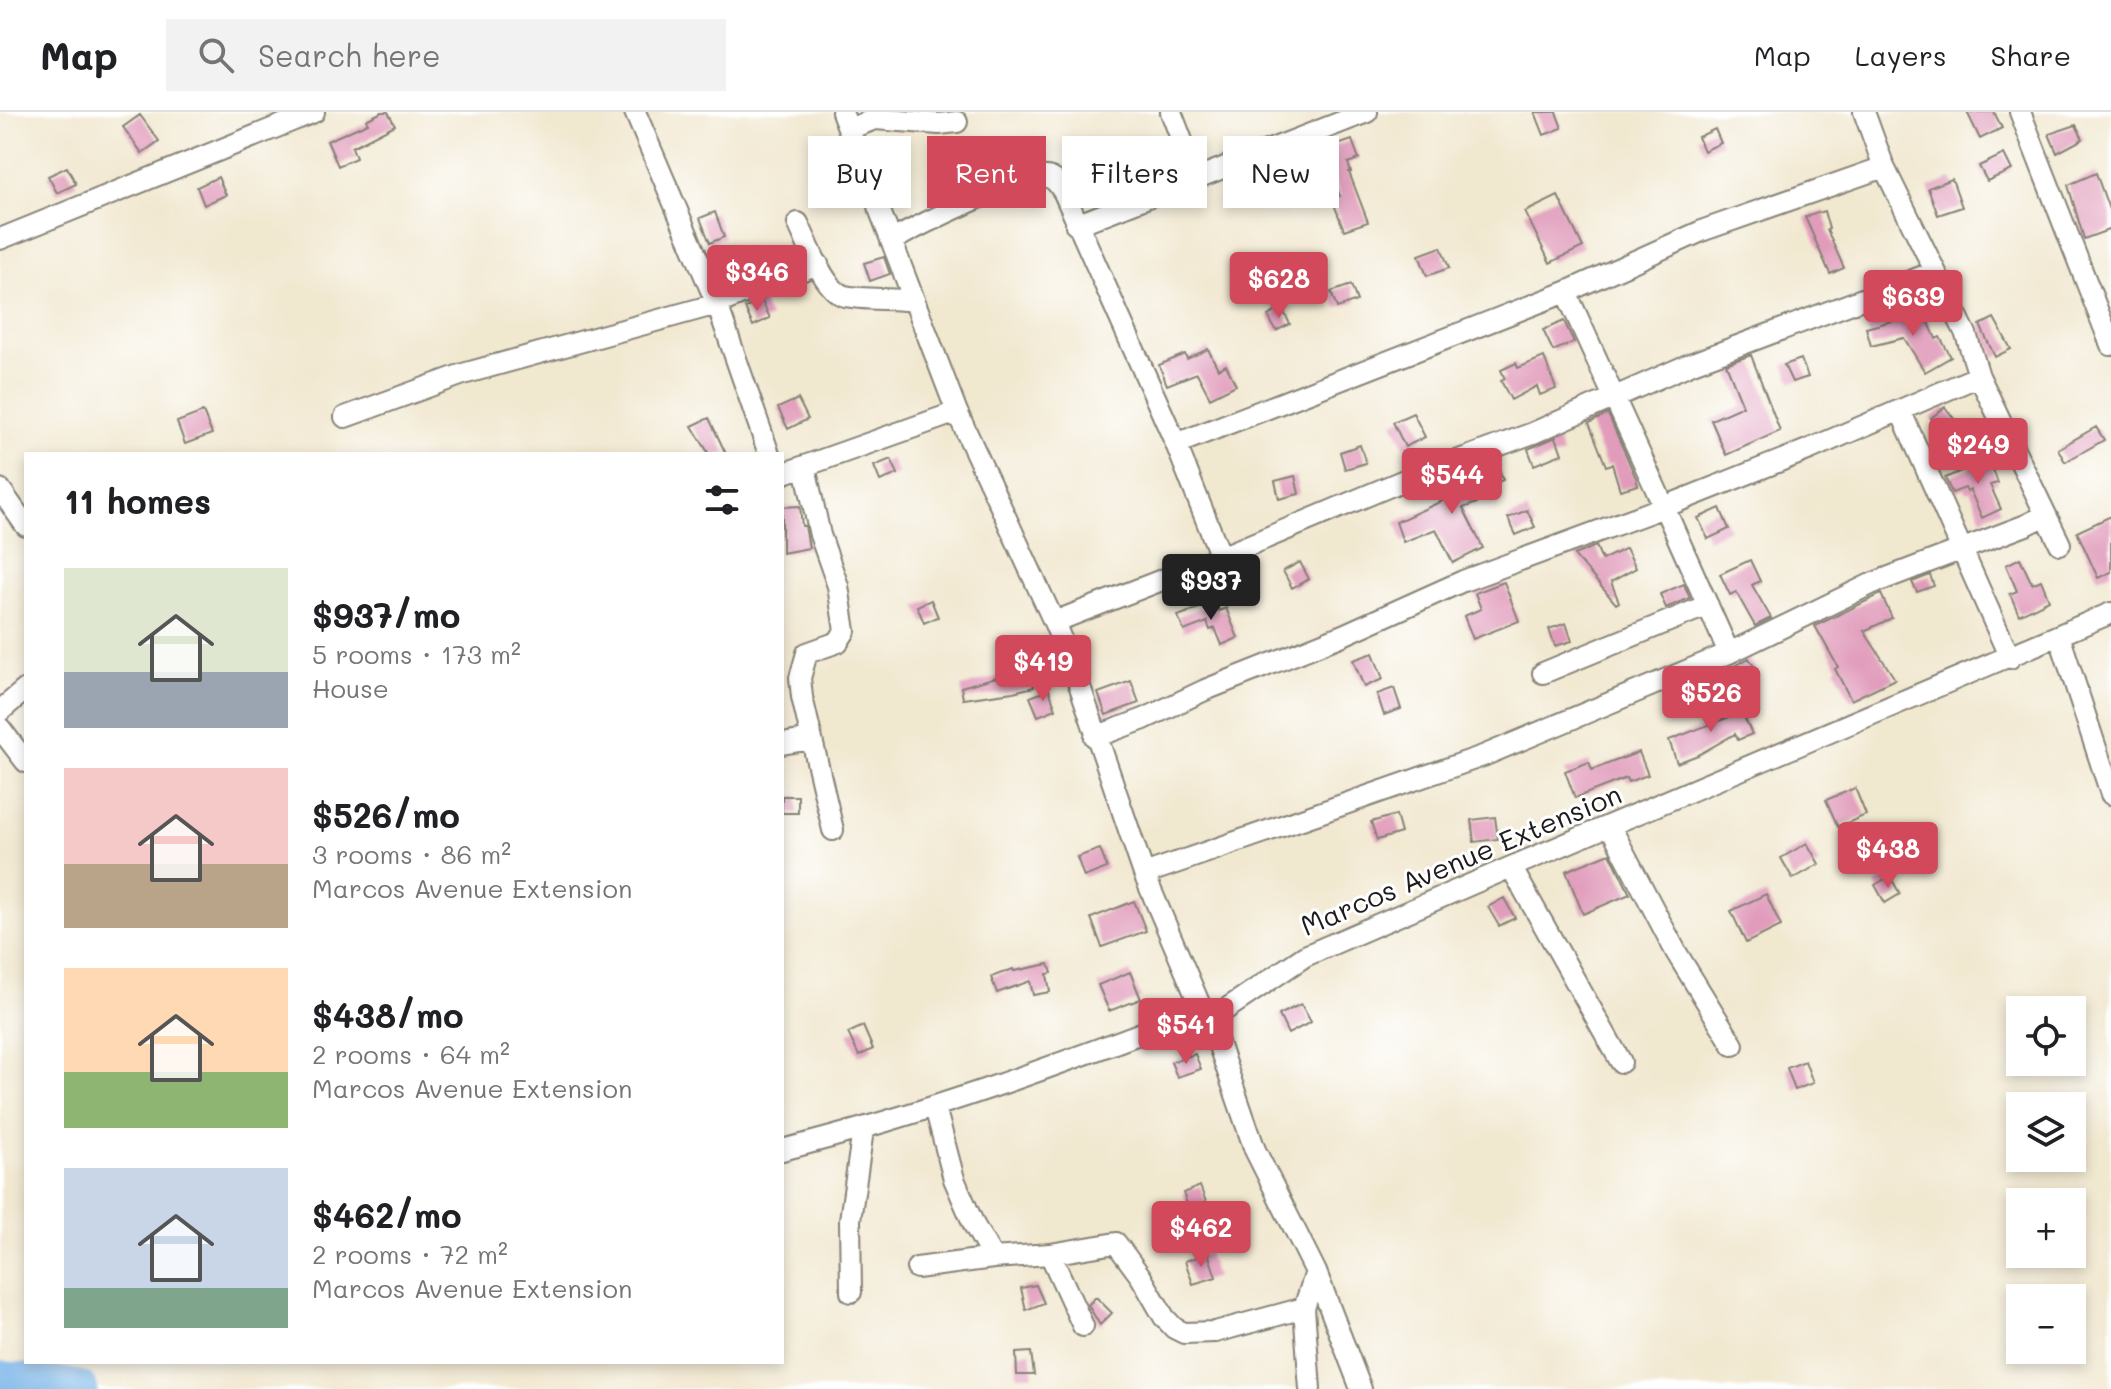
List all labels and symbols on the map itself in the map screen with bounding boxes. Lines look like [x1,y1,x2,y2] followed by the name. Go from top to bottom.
[710,245,804,313] pin: $346
[1232,252,1326,320] pin: $628
[1866,270,1960,338] pin: $639
[1931,418,2025,486] pin: $249
[1405,448,1499,516] pin: $544
[1164,554,1258,622] pin: $937
[996,635,1090,703] pin: $419
[1664,666,1758,734] pin: $526
[1295,775,1626,943] street label: Marcos Avenue Extension
[1841,822,1935,890] pin: $438
[1139,998,1233,1066] pin: $541
[1154,1201,1248,1269] pin: $462

